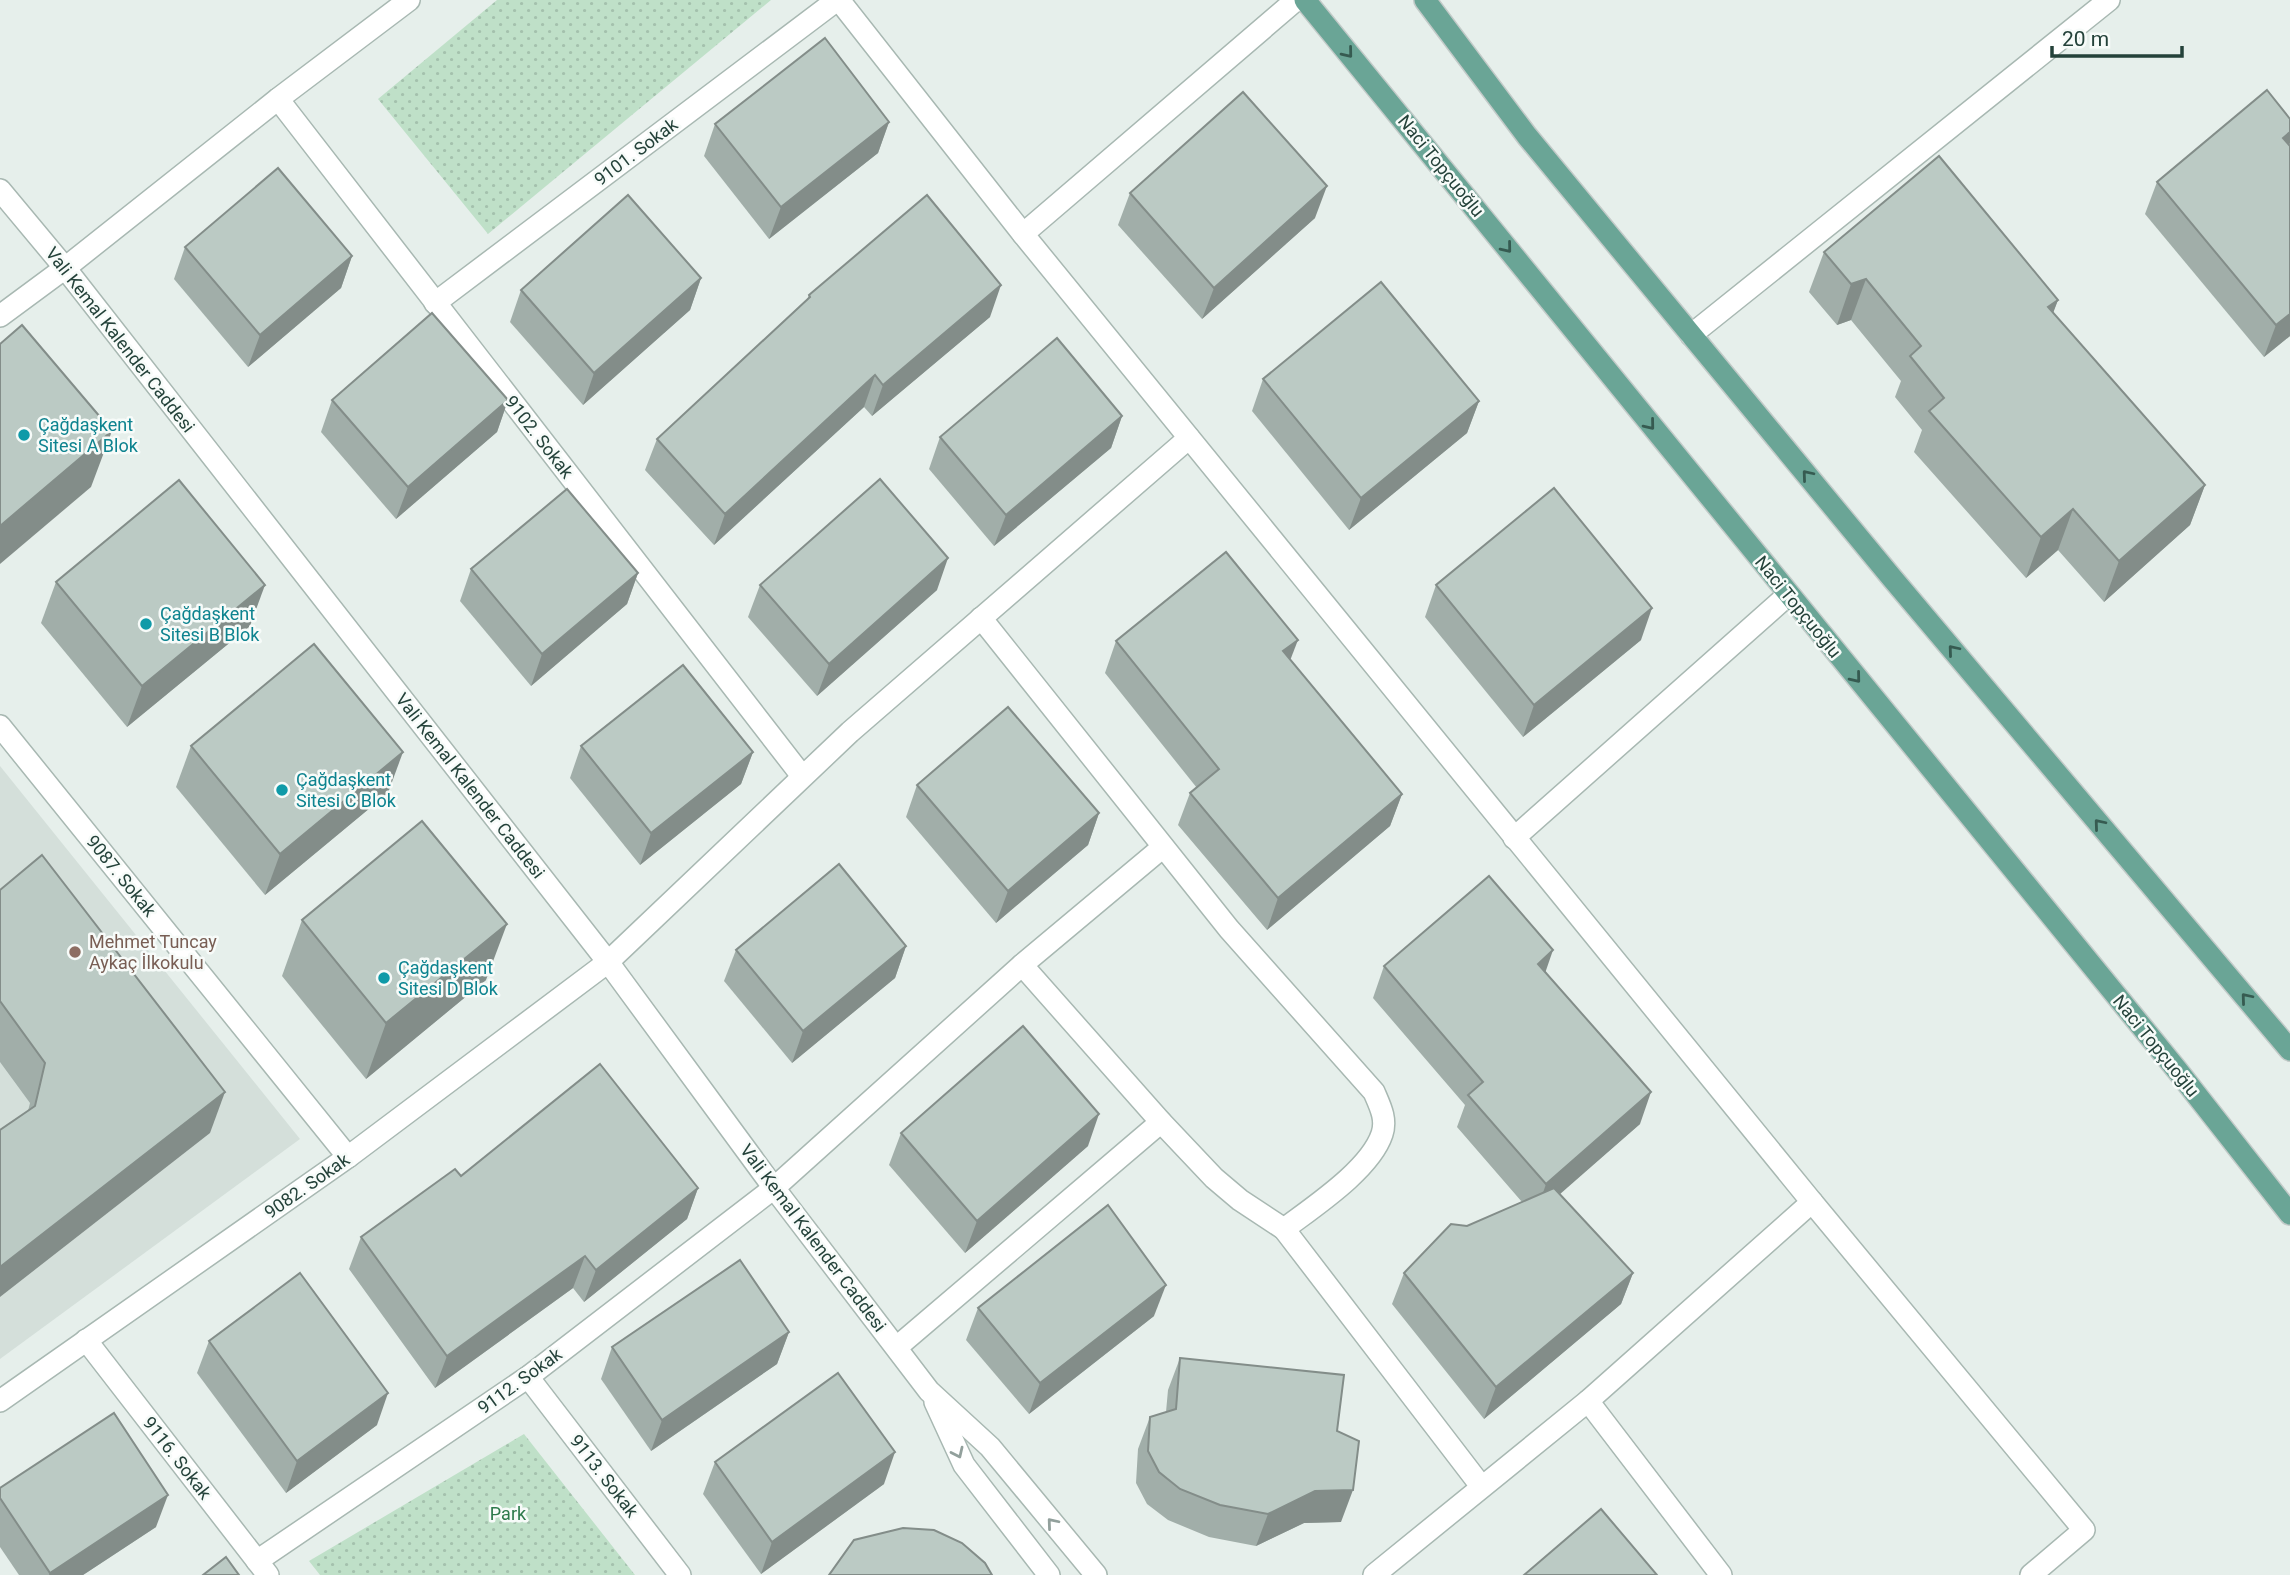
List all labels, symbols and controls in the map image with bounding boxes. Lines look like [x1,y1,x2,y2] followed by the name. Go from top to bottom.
[2052,14,2182,58] scale bar
[2062,27,2109,51] text: 20 m
[1340,45,1353,57] one-way arrow
[1394,111,1489,221] street label: Naci Topçuoğlu
[590,113,682,190] street label: 9101. Sokak
[1499,241,1512,253] one-way arrow
[42,243,199,437] street label: Vali Kemal Kalender Caddesi
[501,391,579,483] street label: 9102. Sokak
[38,414,139,456] place label: Çağdaşkent Sitesi A Blok
[1642,418,1655,430] one-way arrow
[16,427,32,443] marker: Çağdaşkent Sitesi A Blok
[1803,471,1815,484] one-way arrow
[1751,552,1846,662] street label: Naci Topçuoğlu
[160,603,260,645] place label: Çağdaşkent Sitesi B Blok
[138,616,154,632] marker: Çağdaşkent Sitesi B Blok
[1949,646,1961,659] one-way arrow
[1847,670,1860,682] one-way arrow
[392,689,549,883] street label: Vali Kemal Kalender Caddesi
[296,769,397,811] place label: Çağdaşkent Sitesi C Blok
[274,782,290,798] marker: Çağdaşkent Sitesi C Blok
[2095,820,2108,832] one-way arrow
[82,831,161,921] street label: 9087. Sokak
[89,931,217,973] place label: Mehmet Tuncay Aykaç İlkokulu
[67,944,83,960] marker: Mehmet Tuncay Aykaç İlkokulu
[398,957,499,999] place label: Çağdaşkent Sitesi D Blok
[376,970,392,986] marker: Çağdaşkent Sitesi D Blok
[2109,991,2204,1101] street label: Naci Topçuoğlu
[2242,993,2254,1006] one-way arrow
[736,1140,891,1336] street label: Vali Kemal Kalender Caddesi
[260,1148,354,1222] street label: 9082. Sokak
[474,1343,566,1418] street label: 9112. Sokak
[139,1412,217,1504] street label: 9116. Sokak
[566,1430,644,1522] street label: 9113. Sokak
[950,1446,964,1458] one-way arrow
[490,1503,527,1524] park label: Park
[1048,1518,1060,1531] one-way arrow

